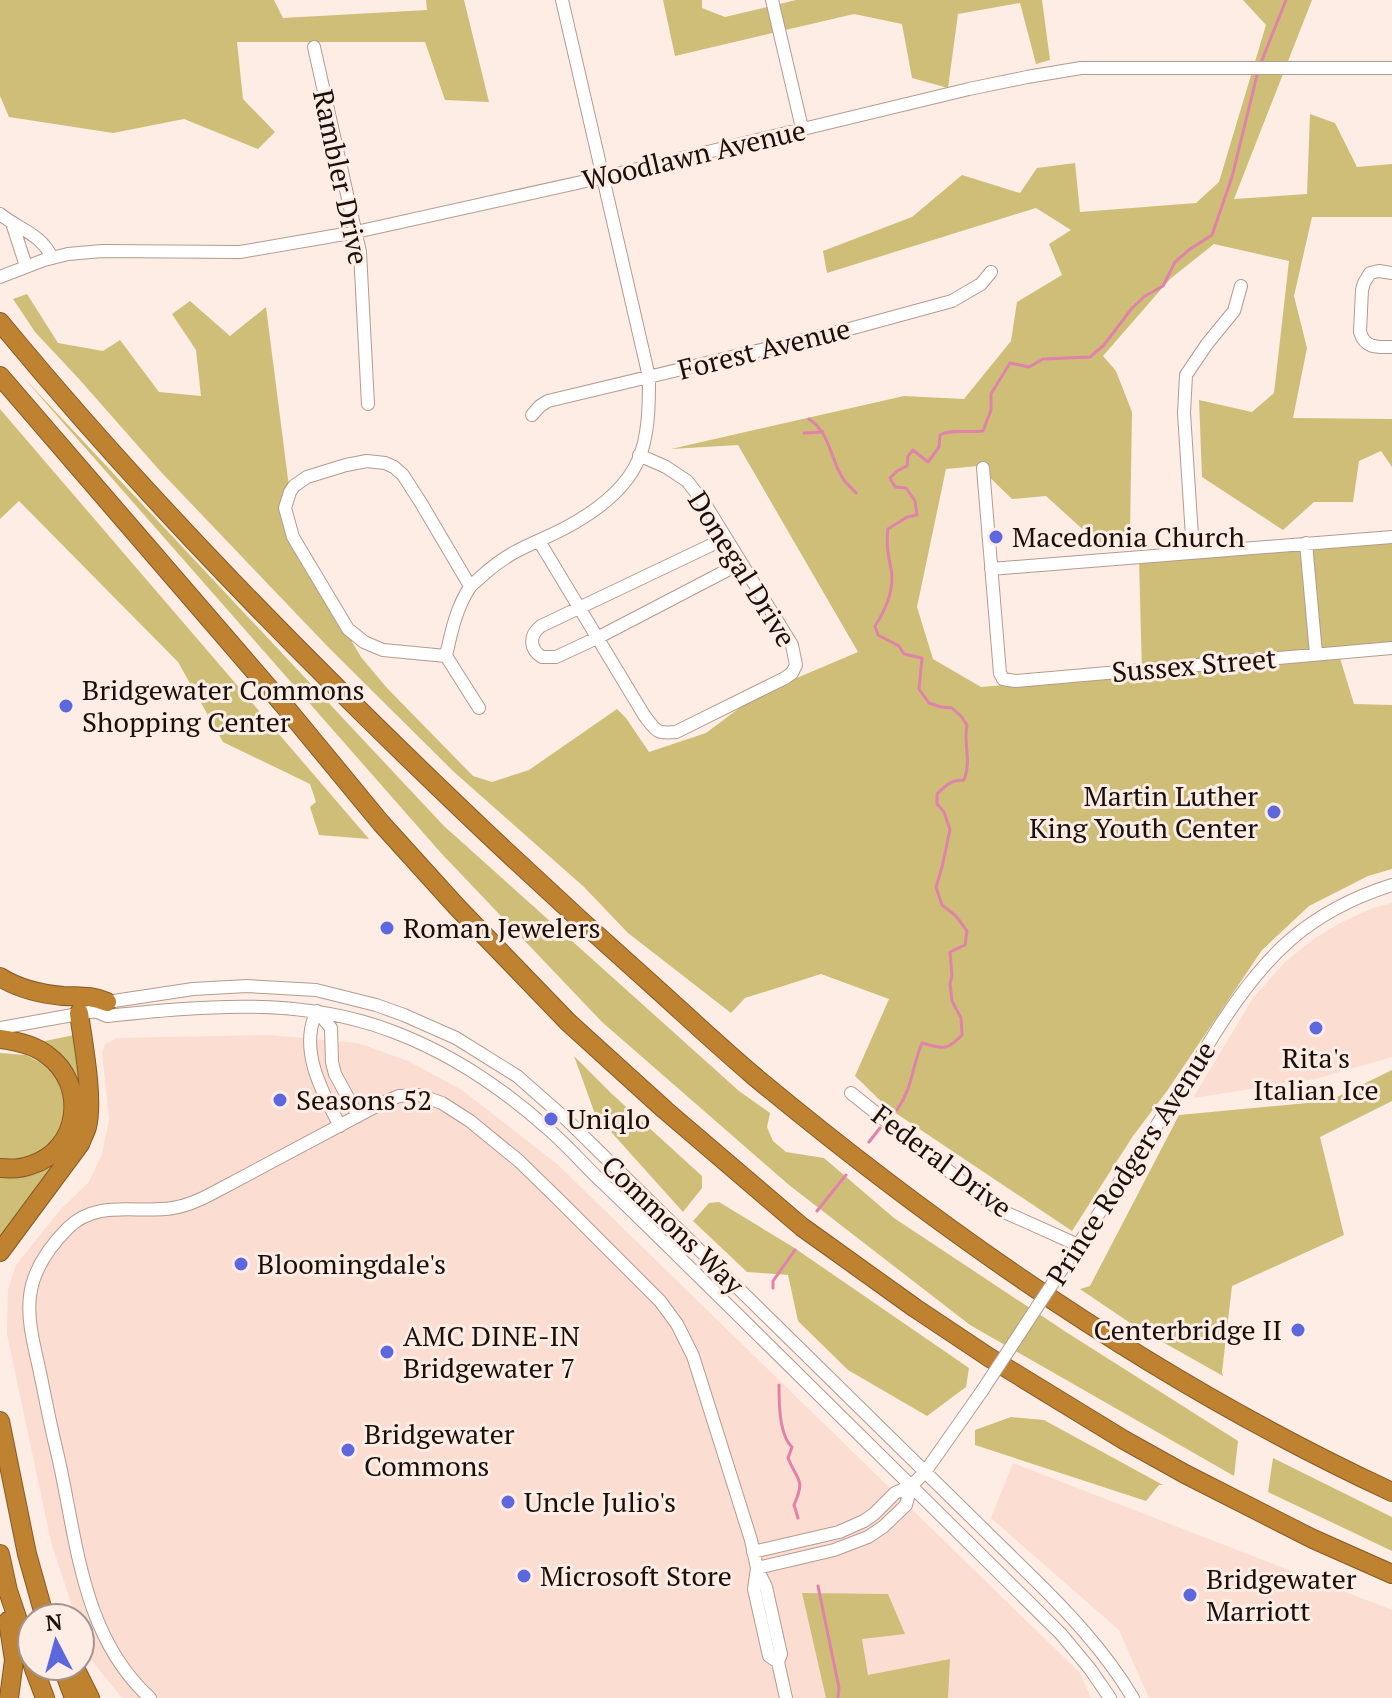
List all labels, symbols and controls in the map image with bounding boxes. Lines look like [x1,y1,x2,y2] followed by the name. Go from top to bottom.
[305,86,378,268] street label: Rambler Drive
[578,111,809,198] street label: Woodlawn Avenue
[674,309,854,388] street label: Forest Avenue
[680,484,805,654] street label: Donegal Drive
[1012,518,1245,555] place label: Macedonia Church
[987,528,1005,546] marker: Macedonia Church
[1110,639,1278,690] street label: Sussex Street
[82,671,365,740] place label: Bridgewater Commons Shopping Center
[57,697,75,715] marker: Bridgewater Commons Shopping Center
[1029,777,1258,846] place label: Martin Luther King Youth Center
[1265,803,1283,821] marker: Martin Luther King Youth Center
[403,909,601,946] place label: Roman Jewelers
[378,919,396,937] marker: Roman Jewelers
[1307,1019,1325,1037] marker: Rita's Italian Ice
[1038,1034,1223,1292] street label: Prince Rodgers Avenue
[1253,1039,1379,1108] place label: Rita's Italian Ice
[296,1081,432,1118] place label: Seasons 52
[271,1091,289,1109] marker: Seasons 52
[865,1096,1020,1225] street label: Federal Drive
[567,1100,650,1137] place label: Uniqlo
[542,1110,560,1128] marker: Uniqlo
[594,1147,753,1303] street label: Commons Way
[257,1245,446,1282] place label: Bloomingdale's
[232,1255,250,1273] marker: Bloomingdale's
[1093,1311,1282,1348] place label: Centerbridge II
[403,1317,580,1386] place label: AMC DINE-IN Bridgewater 7
[1289,1321,1307,1339] marker: Centerbridge II
[378,1343,396,1361] marker: AMC DINE-IN Bridgewater 7
[364,1415,515,1484] place label: Bridgewater Commons
[339,1441,357,1459] marker: Bridgewater Commons
[524,1483,676,1520] place label: Uncle Julio's
[499,1493,517,1511] marker: Uncle Julio's
[540,1557,732,1594] place label: Microsoft Store
[1206,1560,1357,1629] place label: Bridgewater Marriott
[515,1567,533,1585] marker: Microsoft Store
[1181,1586,1199,1604] marker: Bridgewater Marriott
[16,1602,96,1682] north arrow
[44,1606,64,1637] text: N

